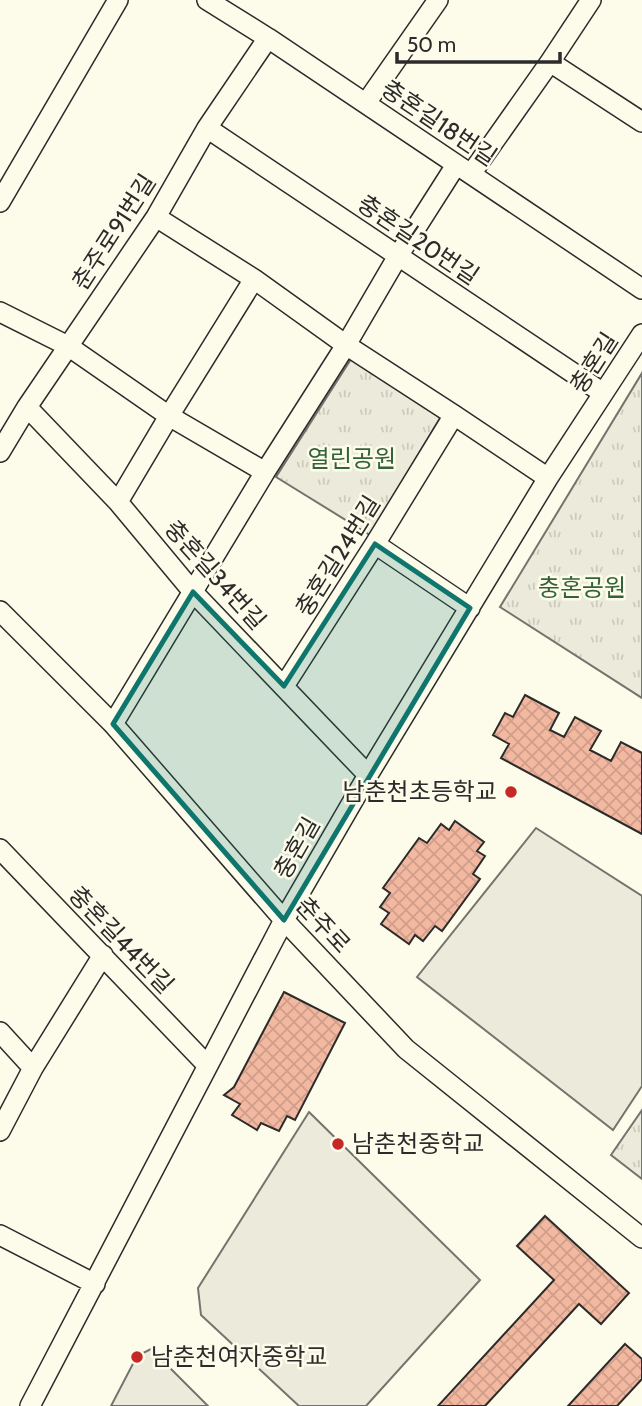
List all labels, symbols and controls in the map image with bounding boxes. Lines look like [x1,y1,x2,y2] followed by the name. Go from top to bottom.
[397,21,560,65] scale bar
[407,32,456,57] text: 50 m
[376,73,502,172] street label: 충혼길18번길
[66,169,162,295] street label: 춘주로91번길
[352,188,484,291] street label: 충혼길20번길
[563,327,624,398] street label: 충혼길
[308,444,396,473] park label: 열린공원
[289,490,386,621] street label: 충혼길24번길
[159,514,272,635] street label: 충혼길34번길
[538,573,626,602] park label: 충혼공원
[342,777,497,806] place label: 남춘천초등학교
[503,784,519,800] marker: 남춘천초등학교
[267,812,326,884] street label: 충혼길
[63,880,180,999] street label: 충혼길44번길
[290,891,357,959] street label: 춘주로
[352,1129,484,1158] place label: 남춘천중학교
[330,1136,346,1152] marker: 남춘천중학교
[151,1342,328,1371] place label: 남춘천여자중학교
[129,1349,145,1365] marker: 남춘천여자중학교

